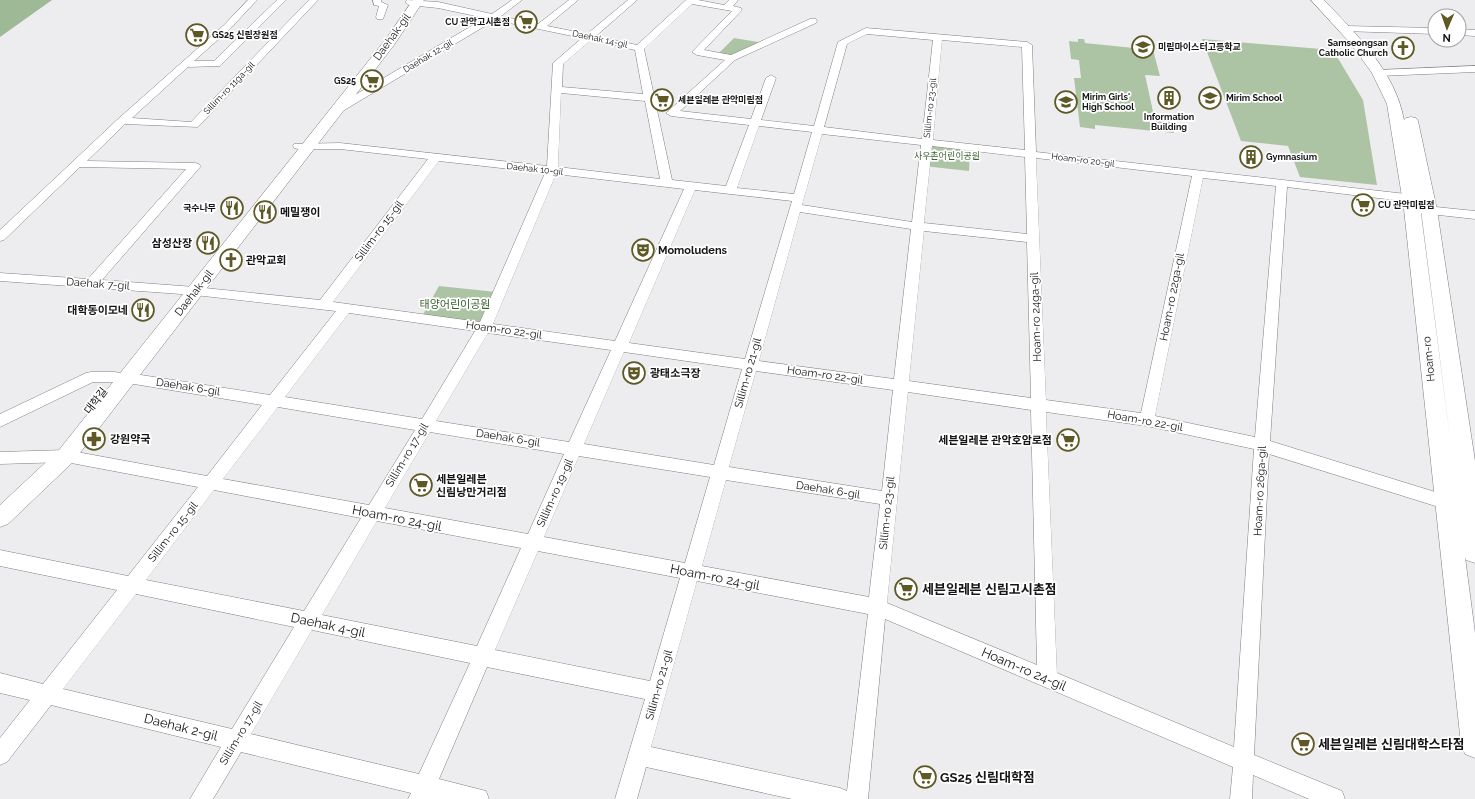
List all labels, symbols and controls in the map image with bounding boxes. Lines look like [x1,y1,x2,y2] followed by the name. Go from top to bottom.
[1427,8,1467,48] north arrow
[513,9,539,35] supermarket icon: CU 관악고시촌점
[371,11,413,63] street label: Daehak-gil
[445,17,510,27] place label: CU 관악고시촌점
[184,22,210,48] supermarket icon: GS25 신림장원점
[571,28,629,50] street label: Daehak 14-gil
[212,30,278,40] place label: GS25 신림장원점
[1442,31,1451,44] text: N
[1130,34,1156,60] school or university icon: 미림마이스터고등학교
[1390,35,1416,61] church icon: Samseongsan Catholic Church
[401,37,455,75] street label: Daehak 12-gil
[1319,38,1388,58] place label: Samseongsan Catholic Church
[1158,41,1241,52] place label: 미림마이스터고등학교
[201,59,257,116] street label: Sillim-ro 11ga-gil
[359,68,385,94] supermarket icon: GS25
[334,76,356,86] place label: GS25
[922,77,938,139] street label: Sillim-ro 23-gil
[1156,85,1182,111] building icon: Information Building
[1197,85,1223,111] school or university icon: Mirim School
[649,87,675,113] supermarket icon: 세븐일레븐 관악미림점
[1053,89,1079,115] school or university icon: Mirim Girls' High School
[1082,92,1134,112] place label: Mirim Girls' High School
[1226,93,1282,103] place label: Mirim School
[678,95,763,105] place label: 세븐일레븐 관악미림점
[1144,112,1194,132] place label: Information Building
[1238,144,1264,170] building icon: Gymnasium
[914,151,980,161] park label: 사우촌어린이공원
[1051,151,1116,169] street label: Hoam-ro 20-gil
[1266,152,1317,162] place label: Gymnasium
[506,161,564,177] street label: Daehak 10-gil
[1350,192,1376,218] supermarket icon: CU 관악미림점
[219,195,245,221] restaurant icon: 국수나무
[352,198,406,264] street label: Sillim-ro 15-gil
[252,199,278,225] restaurant icon: 메밀쟁이
[1378,200,1435,210] place label: CU 관악미림점
[183,203,216,213] place label: 국수나무
[280,206,320,219] place label: 메밀쟁이
[195,230,221,256] restaurant icon: 삼성산장
[152,237,192,250] place label: 삼성산장
[630,237,656,263] theatre icon: Momoludens
[658,244,728,257] place label: Momoludens
[218,247,244,273] church icon: 관악교회
[1157,252,1187,342] street label: Hoam-ro 22ga-gil
[246,254,286,267] place label: 관악교회
[172,267,216,319] street label: Daehak-gil
[1028,272,1044,362] street label: Hoam-ro 24ga-gil
[66,275,130,293] street label: Daehak 7-gil
[130,297,156,323] restaurant icon: 대학동이모네
[420,298,490,311] park label: 태양어린이공원
[67,304,128,317] place label: 대학동이모네
[465,318,543,342] street label: Hoam-ro 22-gil
[1420,335,1438,382] street label: Hoam-ro
[732,336,764,410] street label: Sillim-ro 21-gil
[621,360,647,386] theatre icon: 광태소극장
[786,363,864,387] street label: Hoam-ro 22-gil
[650,367,701,380] place label: 광태소극장
[155,376,221,398] street label: Daehak 6-gil
[82,385,110,417] street label: 대학길
[1106,408,1184,434] street label: Hoam-ro 22-gil
[383,421,431,489] street label: Sillim-ro 17-gil
[81,426,107,452] pharmacy icon: 강원약국
[475,427,541,449] street label: Daehak 6-gil
[1055,427,1081,453] supermarket icon: 세븐일레븐 관악호암로점
[110,433,150,446] place label: 강원약국
[938,434,1052,447] place label: 세븐일레븐 관악호암로점
[1251,446,1269,536] street label: Hoam-ro 26ga-gil
[534,457,576,529] street label: Sillim-ro 19-gil
[408,472,434,498] supermarket icon: 세븐일레븐 신림낭만거리점
[436,473,507,499] place label: 세븐일레븐 신림낭만거리점
[877,476,897,550] street label: Sillim-ro 23-gil
[795,479,861,501] street label: Daehak 6-gil
[145,499,201,565] street label: Sillim-ro 15-gil
[351,502,443,534] street label: Hoam-ro 24-gil
[669,561,761,593] street label: Hoam-ro 24-gil
[893,576,919,602] supermarket icon: 세븐일레븐 신림고시촌점
[922,582,1057,597] place label: 세븐일레븐 신림고시촌점
[289,610,367,640] street label: Daehak 4-gil
[979,644,1069,694] street label: Hoam-ro 24-gil
[643,648,675,722] street label: Sillim-ro 21-gil
[217,699,265,767] street label: Sillim-ro 17-gil
[143,711,220,744] street label: Daehak 2-gil
[1290,731,1316,757] supermarket icon: 세븐일레븐 신림대학스타점
[1318,737,1465,752] place label: 세븐일레븐 신림대학스타점
[912,764,938,790] supermarket icon: GS25 신림대학점
[940,770,1035,785] place label: GS25 신림대학점

